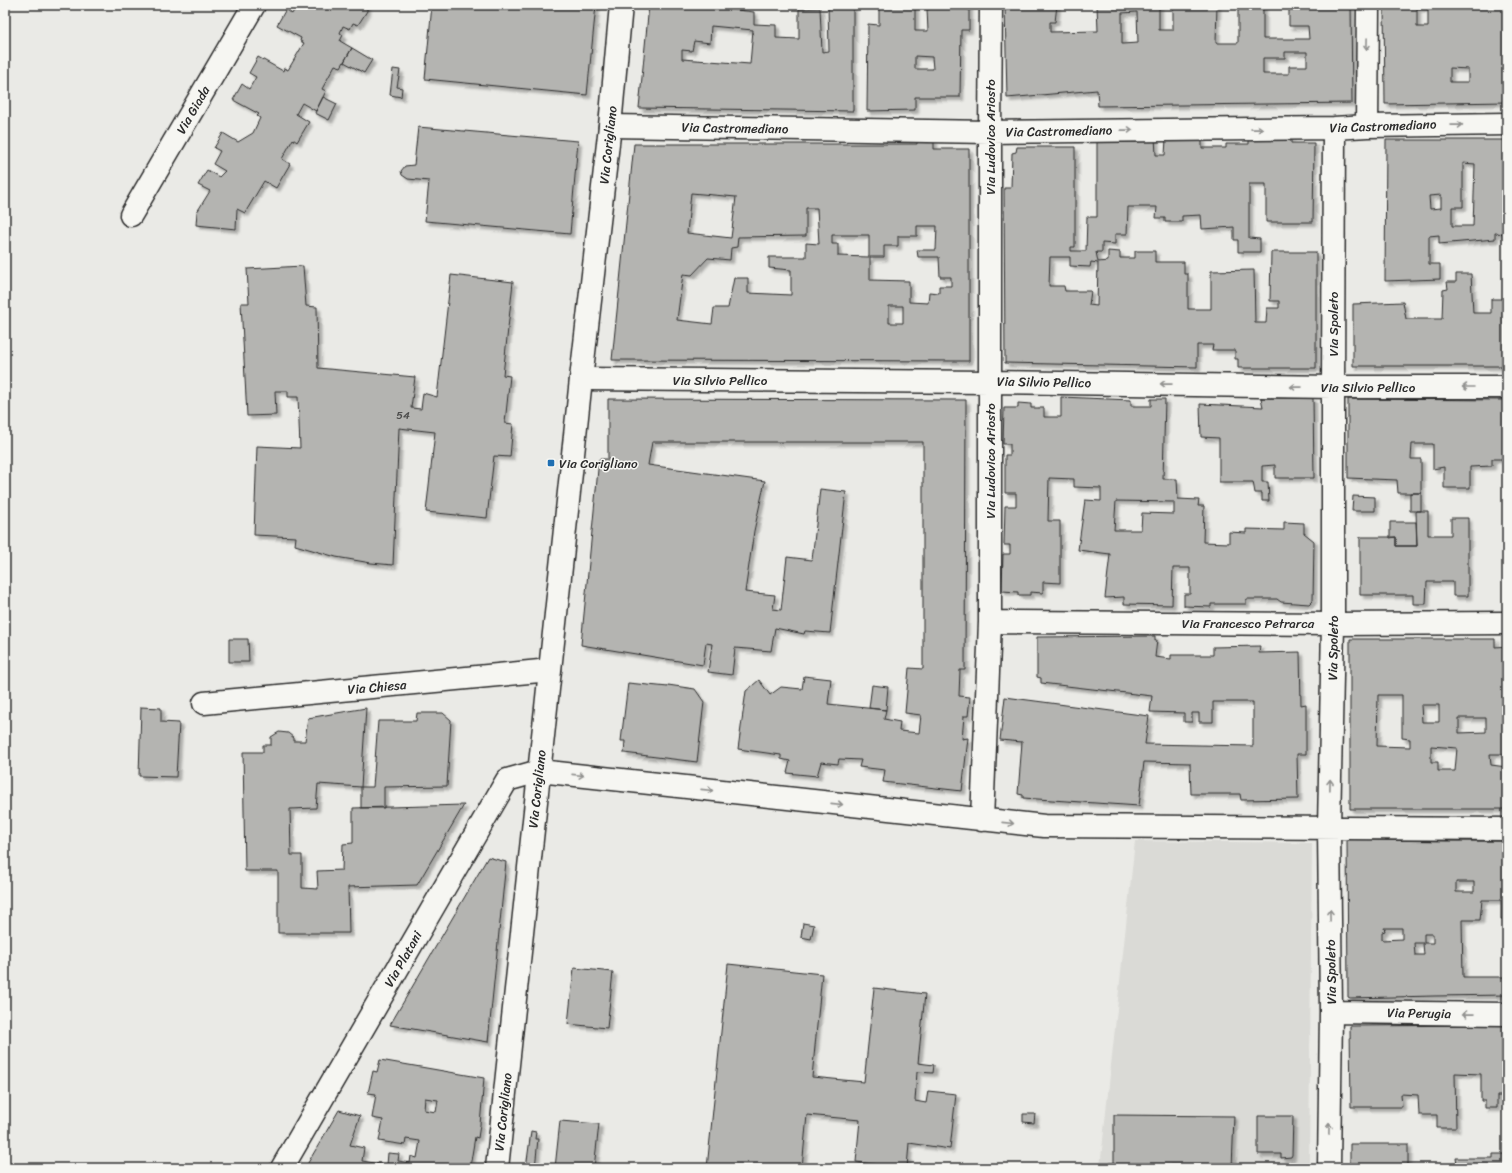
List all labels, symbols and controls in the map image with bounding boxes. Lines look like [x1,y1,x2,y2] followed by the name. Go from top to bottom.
[1364,37,1371,50] one-way arrow
[979,79,1002,195] street label: Via Ludovico Ariosto
[170,81,216,139] street label: Via Giada
[592,104,624,185] street label: Via Corigliano
[1329,113,1437,139] street label: Via Castromediano
[681,116,789,140] street label: Via Castromediano
[1005,119,1113,143] street label: Via Castromediano
[1450,121,1463,129] one-way arrow
[1250,125,1263,133] one-way arrow
[1120,126,1133,134] one-way arrow
[1322,291,1345,356] street label: Via Spoleto
[673,369,768,392] street label: Via Silvio Pellico
[997,370,1092,394] street label: Via Silvio Pellico
[1321,376,1416,399] street label: Via Silvio Pellico
[1160,381,1173,388] one-way arrow
[1290,383,1303,390] one-way arrow
[1462,383,1475,391] one-way arrow
[979,403,1002,519] street label: Via Ludovico Ariosto
[396,406,410,425] house number: 54
[559,452,638,475] place label: Via Corigliano
[546,458,556,468] marker: Via Corigliano
[1182,612,1315,635] street label: Via Francesco Petrarca
[1321,615,1345,681] street label: Via Spoleto
[347,673,408,701] street label: Via Chiesa
[521,748,553,829] street label: Via Corigliano
[571,771,584,779] one-way arrow
[1326,779,1334,792] one-way arrow
[700,786,713,793] one-way arrow
[830,800,843,808] one-way arrow
[1001,819,1014,826] one-way arrow
[1326,909,1334,922] one-way arrow
[378,926,429,992] street label: Via Platani
[1319,939,1343,1005] street label: Via Spoleto
[1387,1001,1452,1025] street label: Via Perugia
[1462,1010,1475,1018] one-way arrow
[487,1071,519,1152] street label: Via Corigliano
[1325,1123,1333,1136] one-way arrow

